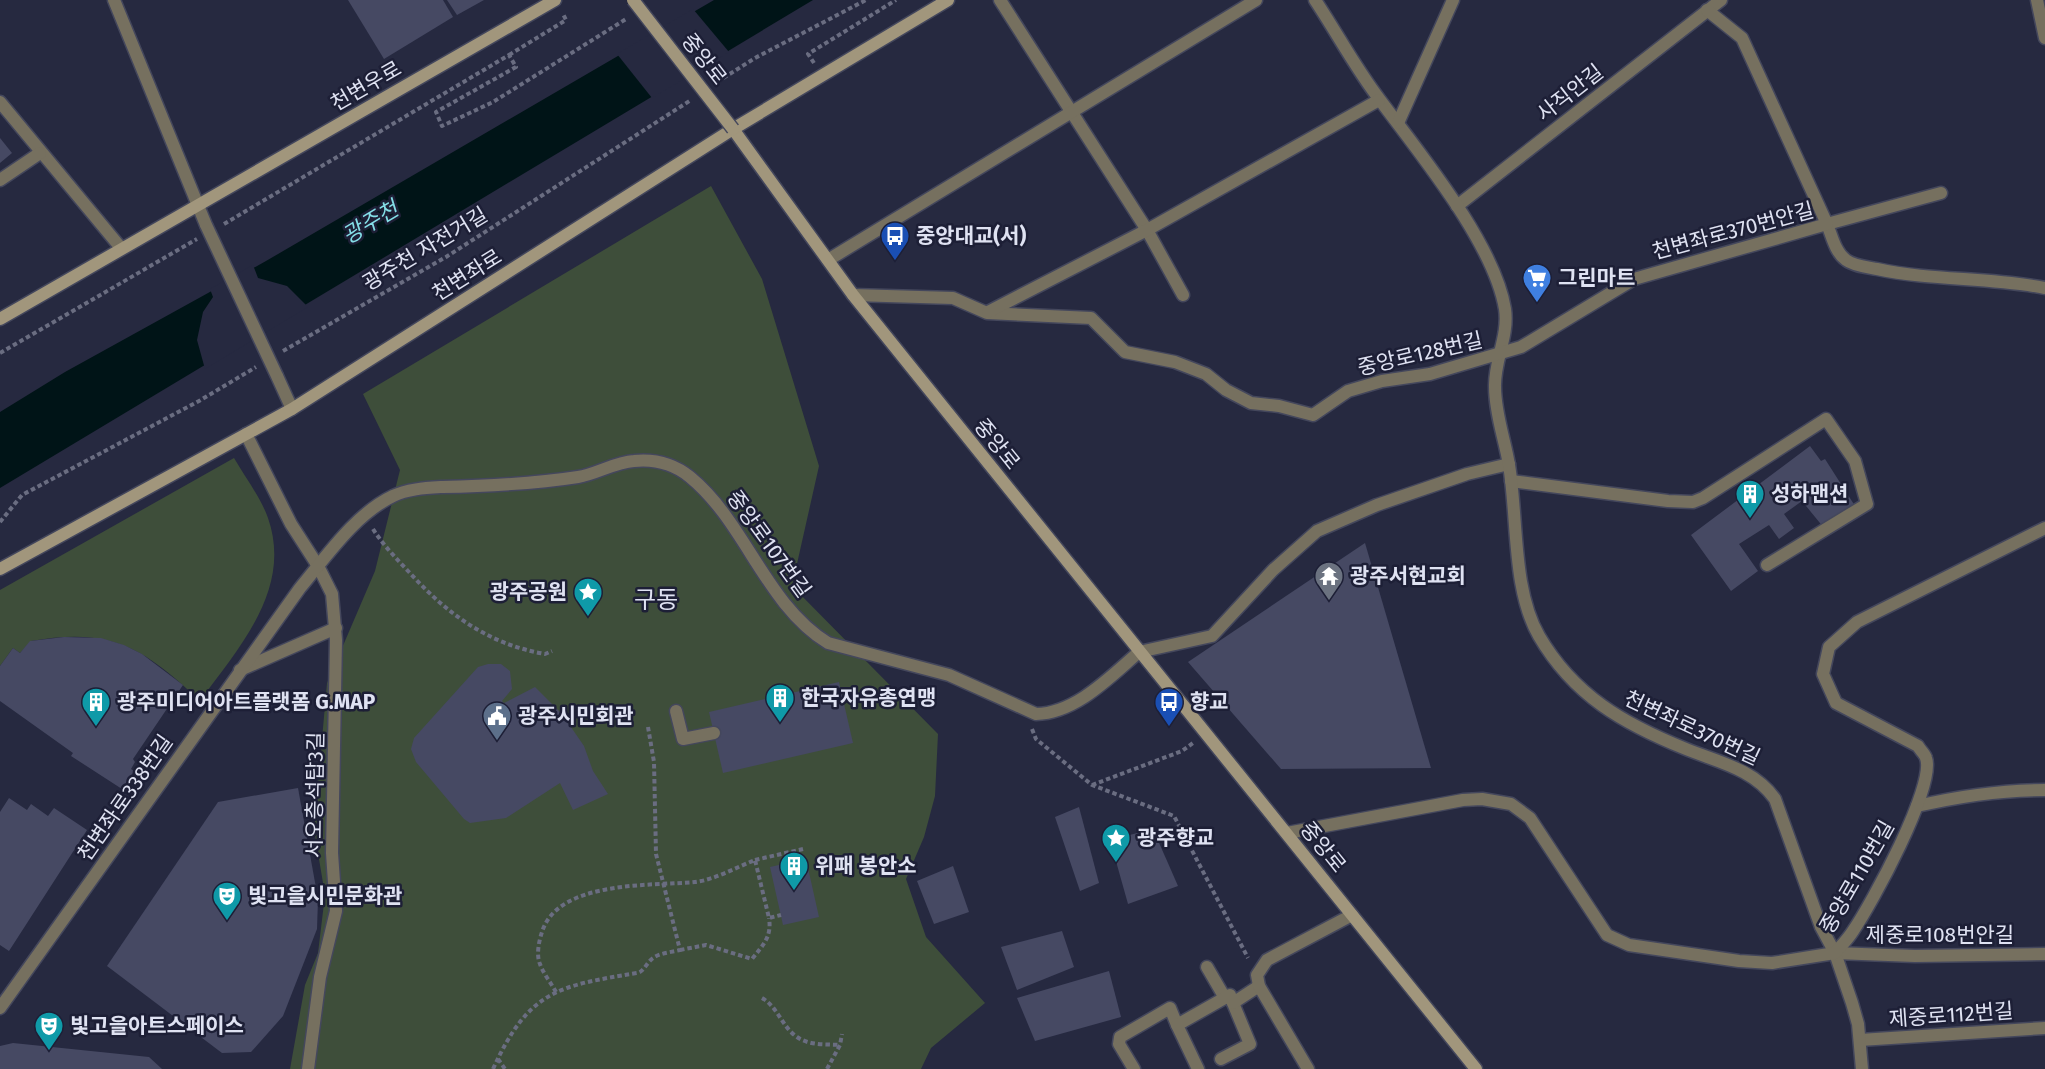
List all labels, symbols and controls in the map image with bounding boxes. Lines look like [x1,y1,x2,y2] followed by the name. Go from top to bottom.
[676,28,732,90] street label: 중앙로
[326,55,406,117] street label: 천변우로
[1532,59,1608,127] street label: 사직안길
[337,194,406,250] water label: 광주천
[1649,197,1817,265] street label: 천변좌로370번안길
[358,202,492,296] street label: 광주천 자전거길
[879,220,911,262] bus stop icon: 중앙대교(서)
[916,223,1026,249] place label: 중앙대교(서)
[427,243,507,307] street label: 천변좌로
[1521,262,1553,304] supermarket icon: 그린마트
[1558,265,1635,291] place label: 그린마트
[1355,327,1485,381] street label: 중앙로128번길
[969,413,1025,475] street label: 중앙로
[1734,478,1766,520] building icon: 성하맨션
[1771,481,1848,507] place label: 성하맨션
[721,485,817,603] street label: 중앙로107번길
[1313,560,1345,602] temple icon: 광주서현교회
[1350,563,1466,589] place label: 광주서현교회
[572,576,604,618] place icon: 광주공원
[490,579,567,605] place label: 광주공원
[634,586,678,614] district label: 구동
[764,682,796,724] building icon: 한국자유총연맹
[801,685,936,711] place label: 한국자유총연맹
[1620,685,1764,771] street label: 천변좌로370번길
[80,686,112,728] building icon: 광주미디어아트플랫폼 G.MAP
[1153,686,1185,728] bus stop icon: 향교
[117,689,376,715] place label: 광주미디어아트플랫폼 G.MAP
[1190,689,1229,715] place label: 향교
[481,700,513,742] public building icon: 광주시민회관
[518,703,634,729] place label: 광주시민회관
[72,730,178,866] street label: 천변좌로338번길
[301,732,329,858] street label: 서오층석탑3길
[1295,816,1351,878] street label: 중앙로
[1814,816,1900,938] street label: 중앙로110번길
[1100,822,1132,864] place icon: 광주향교
[1137,825,1214,851] place label: 광주향교
[778,850,810,892] building icon: 위패 봉안소
[815,853,917,879] place label: 위패 봉안소
[211,880,243,922] theatre icon: 빛고을시민문화관
[248,883,403,909] place label: 빛고을시민문화관
[1866,922,2014,948] street label: 제중로108번안길
[1888,998,2014,1032] street label: 제중로112번길
[33,1010,65,1052] theatre icon: 빛고을아트스페이스
[70,1013,244,1039] place label: 빛고을아트스페이스

